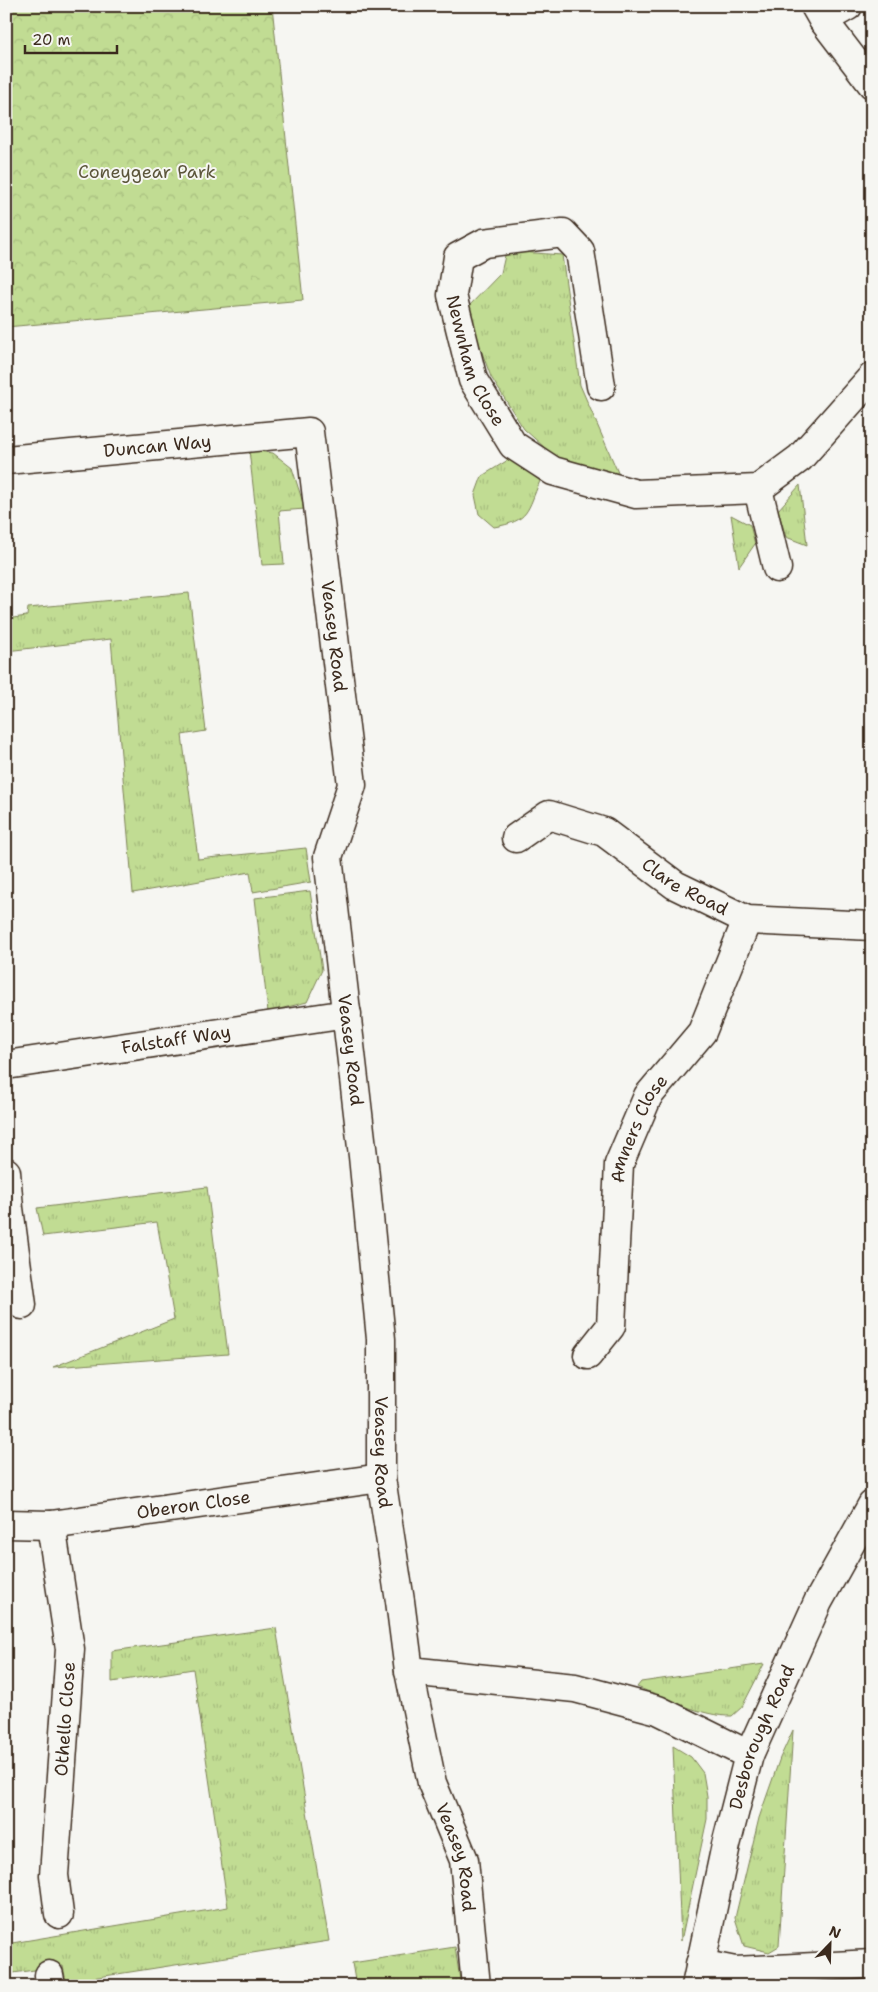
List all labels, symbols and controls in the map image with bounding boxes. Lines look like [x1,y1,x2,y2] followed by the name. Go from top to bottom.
[25,22,118,54] scale bar
[32,30,71,50] text: 20 m
[78,160,216,184] park label: Coneygear Park
[440,292,511,431] street label: Newnham Close
[102,429,212,463] street label: Duncan Way
[315,579,353,693] street label: Veasey Road
[637,852,732,921] street label: Clare Road
[332,993,369,1107] street label: Veasey Road
[120,1020,232,1060] street label: Falstaff Way
[606,1069,673,1184] street label: Amners Close
[369,1396,398,1510] street label: Veasey Road
[135,1485,252,1525] street label: Oberon Close
[49,1661,81,1777] street label: Othello Close
[723,1661,800,1812] street label: Desborough Road
[430,1799,481,1913] street label: Veasey Road
[806,1920,856,1970] north arrow
[826,1922,844,1942] text: N

